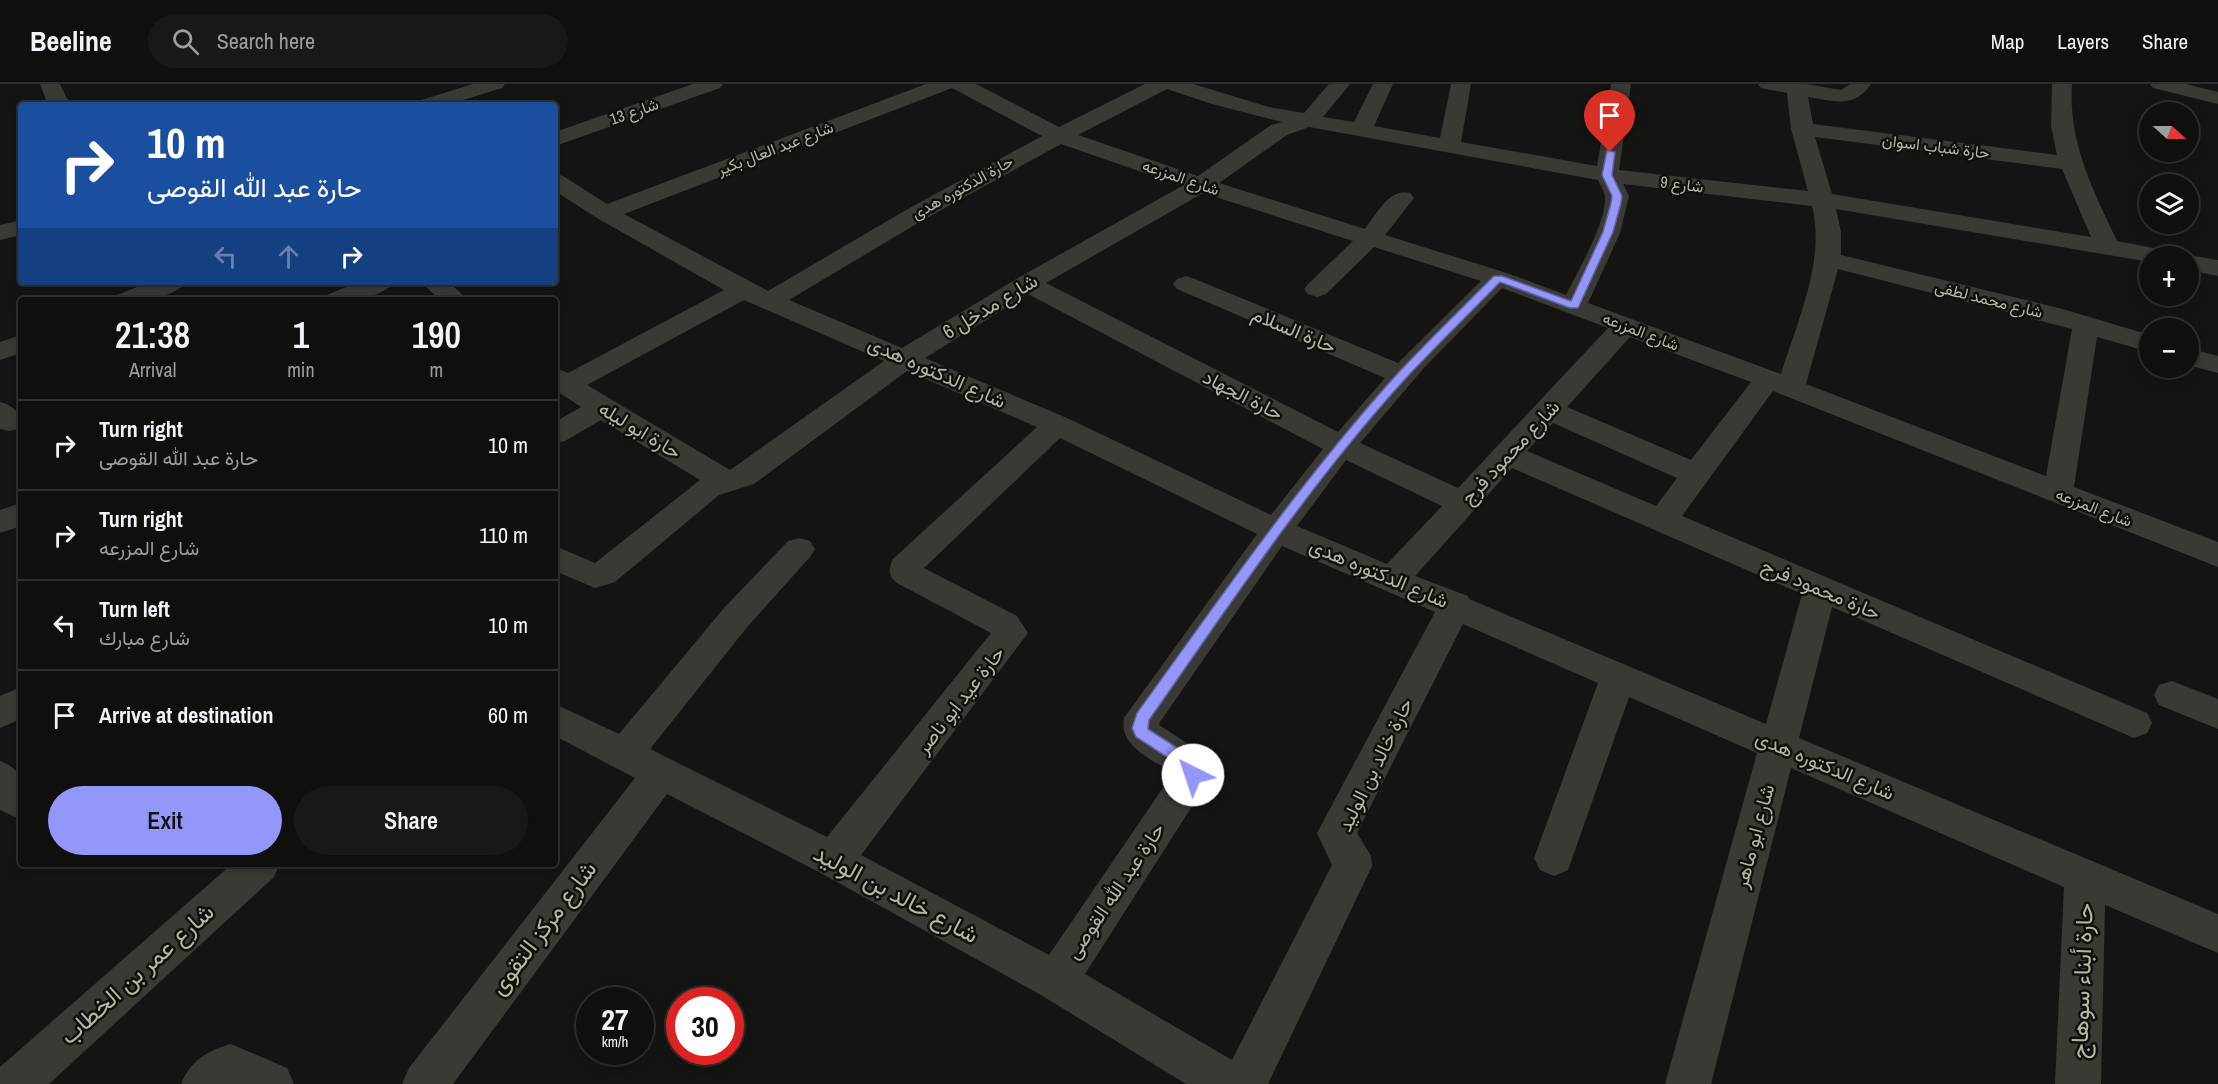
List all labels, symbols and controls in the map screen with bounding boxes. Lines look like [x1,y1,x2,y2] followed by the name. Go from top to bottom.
[148,14,568,68] search box
[30,22,112,60] text: Beeline
[169,25,202,58] icon: search
[217,26,315,56] text: Search here
[1991,27,2024,56] text: Map
[2057,27,2109,56] text: Layers
[2142,27,2188,56] text: Share
[1584,90,1635,152] pin
[607,92,662,131] street label: شارع 13
[1593,99,1626,132] icon: arrive
[2139,102,2199,162] north arrow
[2139,102,2199,378] map controls
[147,115,226,171] text: 10 m
[713,116,837,182] street label: شارع عبد العال بكير
[48,126,126,204] icon: right
[1881,128,1991,164] street label: حارة شباب اسوان
[907,150,1017,224] street label: حارة الدكتوره هدى
[1139,154,1222,201] street label: شارع المزرعه
[147,169,362,205] text: حارة عبد الله القوصى
[1659,170,1705,199] street label: شارع 9
[2139,174,2199,234] button: layers
[209,240,242,273] icon: left
[272,240,305,273] icon: ahead
[335,240,368,273] icon: right
[2139,246,2199,306] button: +
[937,267,1043,345] street label: شارع مدخل 6
[1933,275,2045,324] street label: شارع محمد لطفى
[1248,300,1340,359] street label: حارة السلام
[1599,306,1682,357] street label: شارع المزرعه
[115,311,190,359] text: 21:38
[293,311,309,359] text: 1
[412,311,461,359] text: 190
[2139,318,2199,378] button: −
[864,329,1010,415] street label: شارع الدكتوره هدى
[129,356,176,383] text: Arrival
[287,356,315,383] text: min
[429,356,443,383] text: m
[1199,363,1288,426] street label: حارة الجهاد
[594,394,686,465] street label: حارة ابو ليله
[1454,394,1566,510] street label: شارع محمود فرج
[99,414,183,444] text: Turn right
[48,429,81,462] icon: right
[488,430,528,460] text: 10 m
[99,444,258,471] text: حارة عبد الله القوصى
[2052,482,2135,533] street label: شارع المزرعه
[99,504,183,534] text: Turn right
[48,519,81,552] icon: right
[479,520,528,550] text: 110 m
[1305,531,1453,615] street label: شارع الدكتوره هدى
[99,534,199,561] text: شارع المزرعه
[1757,551,1885,627] street label: حارة محمود فرج
[99,594,170,624] text: Turn left
[48,609,81,642] icon: left
[488,610,528,640] text: 10 m
[99,624,190,651] text: شارع مبارك
[908,640,1010,760] street label: حارة عيد ابو ناصر
[1331,694,1419,836] street label: حارة خالد بن الوليد
[48,699,81,732] icon: arrive
[99,700,273,730] text: Arrive at destination
[488,700,528,730] text: 60 m
[1751,723,1899,807] street label: شارع الدكتوره هدى
[1161,743,1225,807] position arrow
[1726,781,1781,892] street label: شارع ابو ماهر
[48,786,282,855] button: Exit
[294,786,528,855] button: Share
[1059,817,1170,964] street label: حارة عبد الله القوصى
[808,836,985,951] street label: شارع خالد بن الوليد
[481,854,604,1002] street label: شارع مركز التقوى
[52,895,221,1052] street label: شارع عمر بن الخطاب
[2062,902,2101,1060] street label: حارة أبناء سوهاج
[666,987,744,1065] speed limit sign: 30
[601,999,629,1039] text: 27
[602,1031,628,1052] text: km/h

